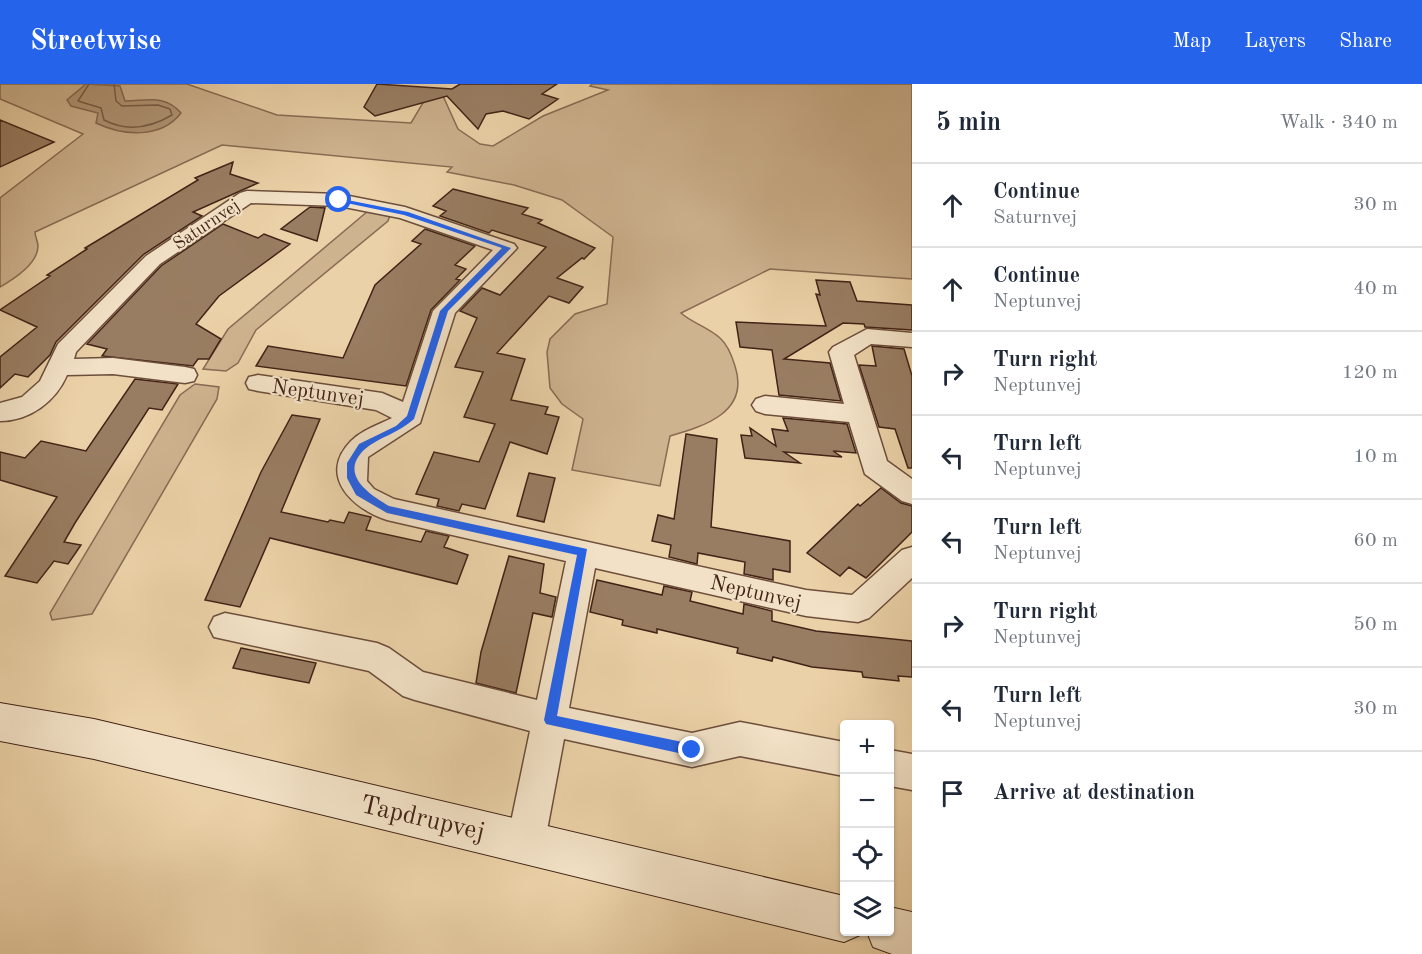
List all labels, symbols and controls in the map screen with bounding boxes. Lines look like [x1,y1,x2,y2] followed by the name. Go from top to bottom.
[30,28,162,56] text: Streetwise
[1172,31,1211,52] text: Map
[1244,31,1306,52] text: Layers
[1339,31,1392,52] text: Share
[936,110,1001,136] text: 5 min
[1279,113,1398,133] text: Walk · 340 m
[993,181,1080,203] text: Continue
[325,186,351,212] route start
[936,189,969,222] icon: ahead
[1353,195,1398,215] text: 30 m
[170,196,243,253] street label: Saturnvej
[993,208,1077,228] text: Saturnvej
[993,265,1080,287] text: Continue
[936,273,969,306] icon: ahead
[1353,279,1398,299] text: 40 m
[993,292,1082,312] text: Neptunvej
[993,349,1097,371] text: Turn right
[936,357,969,390] icon: right
[1342,363,1398,383] text: 120 m
[993,376,1082,396] text: Neptunvej
[270,377,365,410] street label: Neptunvej
[993,433,1082,455] text: Turn left
[936,441,969,474] icon: left
[1353,447,1398,467] text: 10 m
[993,460,1082,480] text: Neptunvej
[993,517,1082,539] text: Turn left
[936,525,969,558] icon: left
[1353,531,1398,551] text: 60 m
[993,544,1082,564] text: Neptunvej
[708,573,803,614] street label: Neptunvej
[993,601,1097,623] text: Turn right
[936,609,969,642] icon: right
[1353,615,1398,635] text: 50 m
[993,628,1082,648] text: Neptunvej
[993,685,1082,707] text: Turn left
[936,693,969,726] icon: left
[1353,699,1398,719] text: 30 m
[993,712,1082,732] text: Neptunvej
[840,720,894,936] map controls
[840,720,894,774] button: +
[678,736,704,762] route end
[840,774,894,828] button: −
[936,777,969,810] icon: arrive
[993,782,1195,804] text: Arrive at destination
[358,792,487,846] street label: Tapdrupvej
[840,828,894,882] button: locate
[840,882,894,936] button: layers

